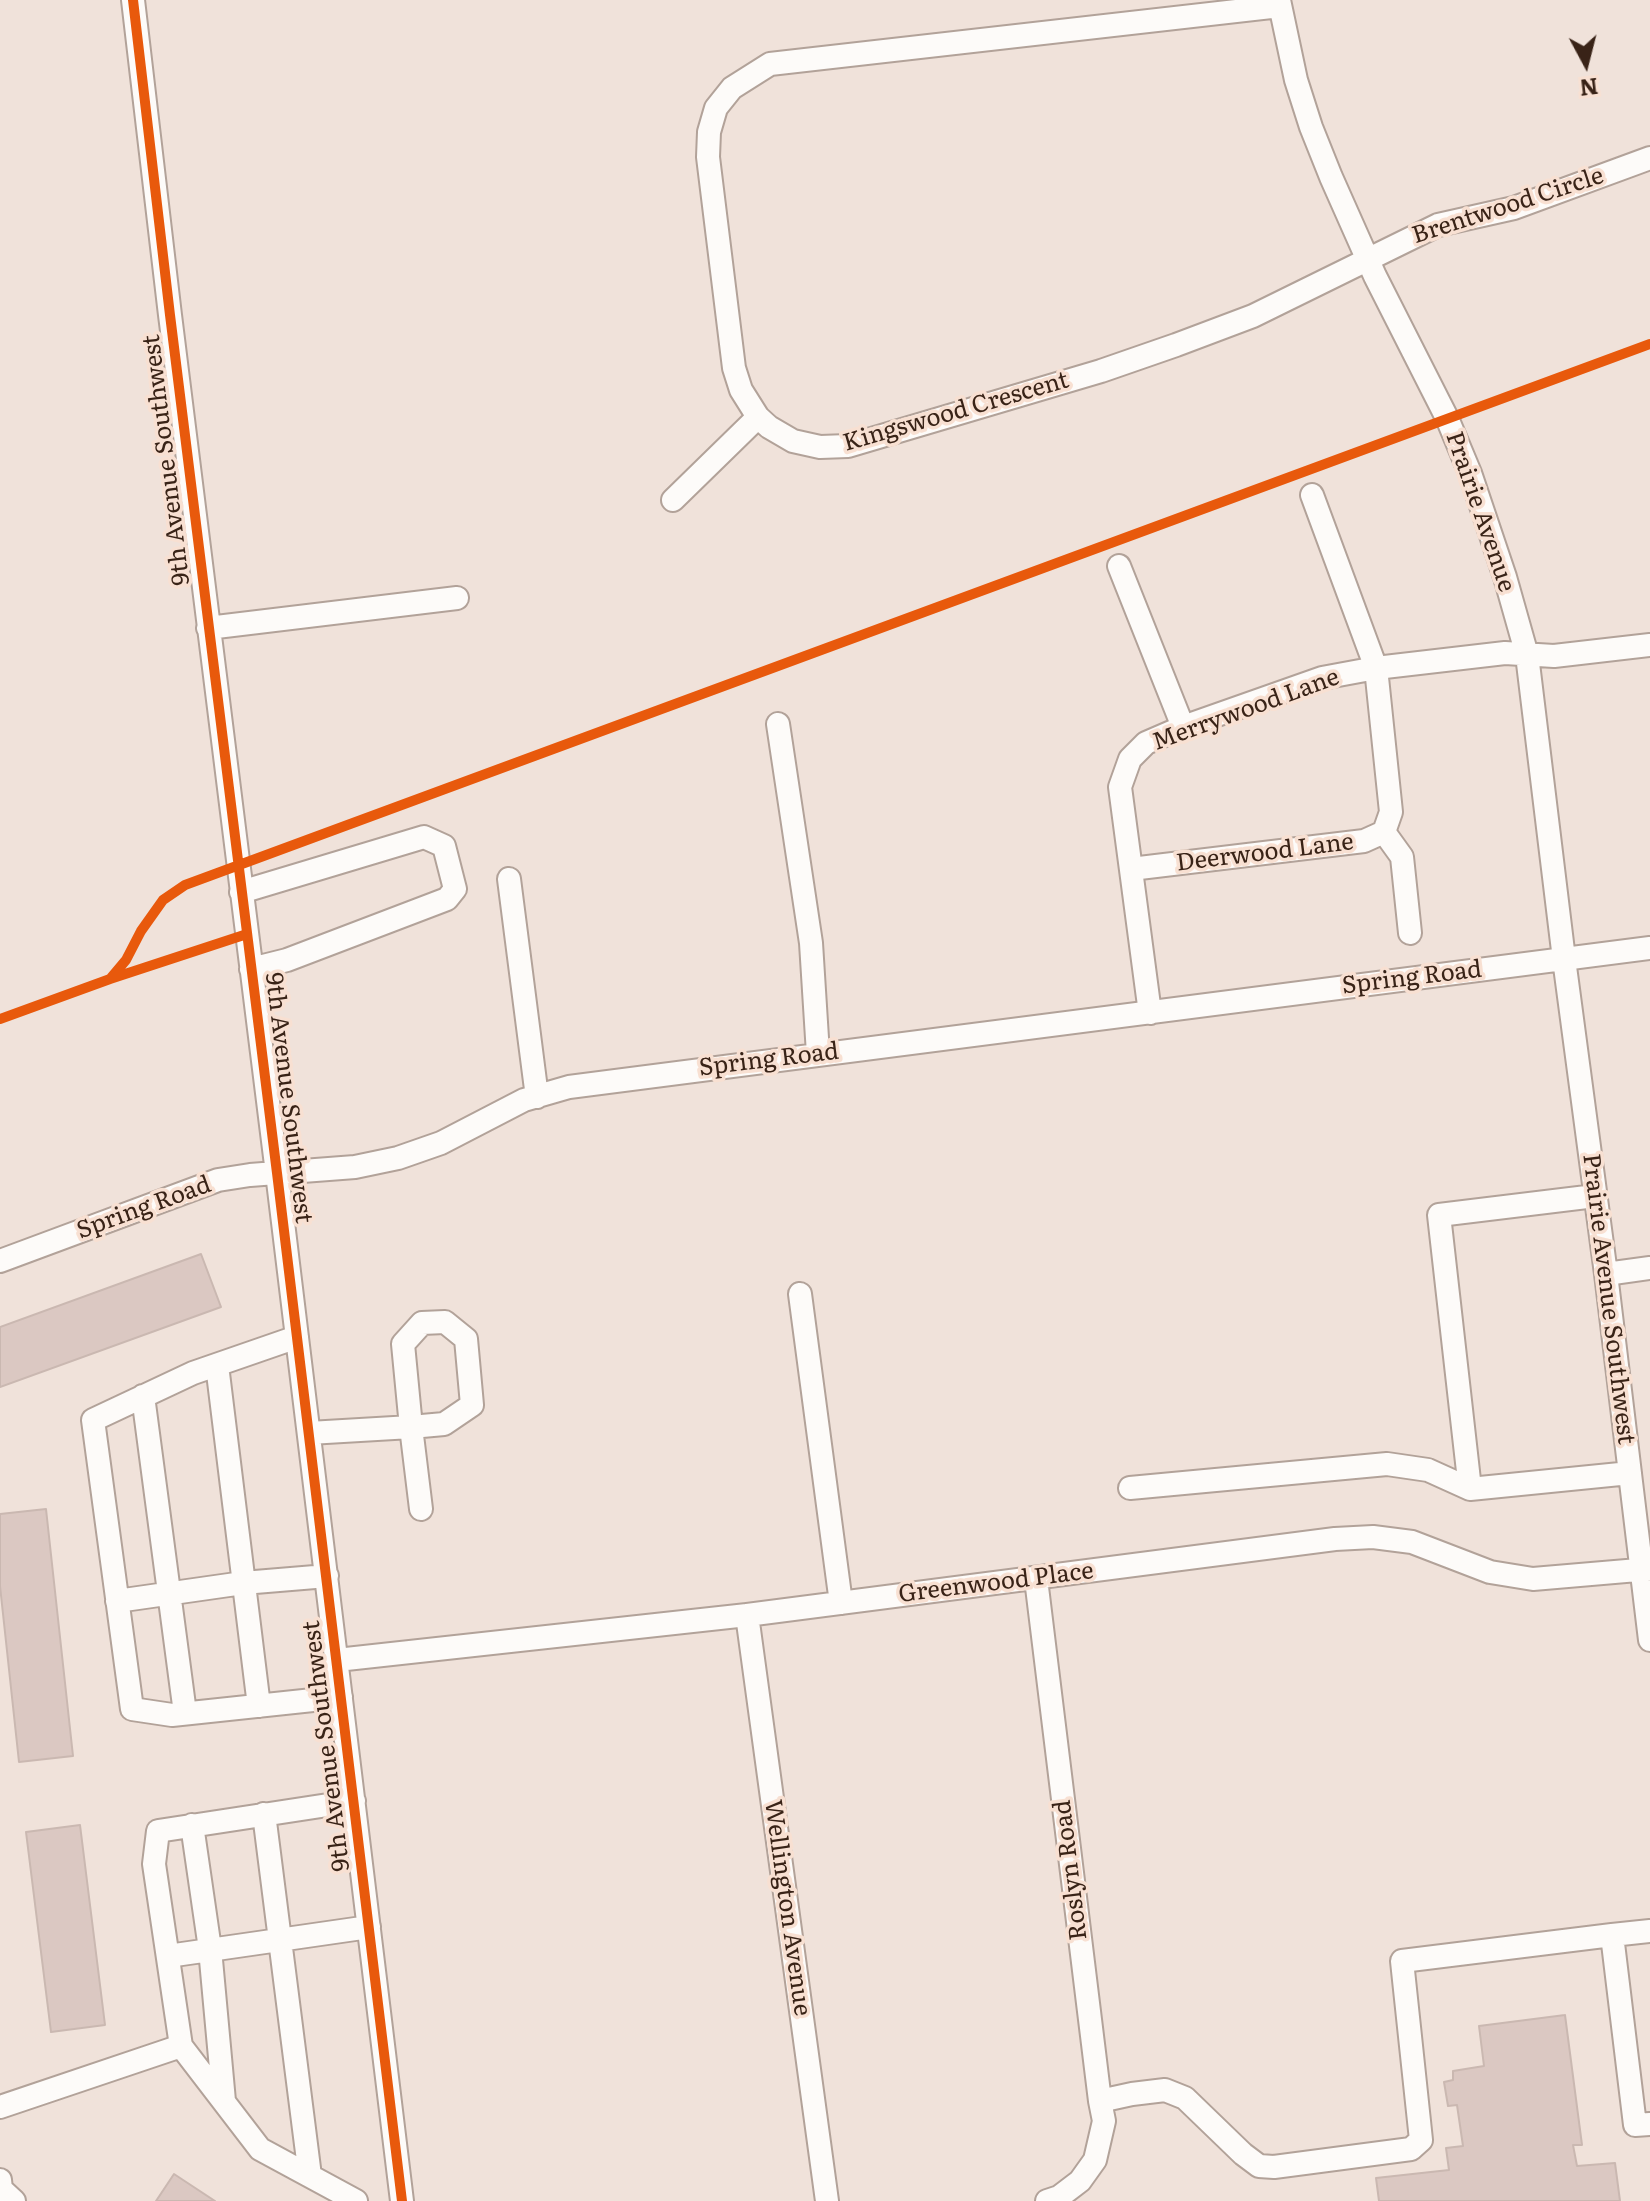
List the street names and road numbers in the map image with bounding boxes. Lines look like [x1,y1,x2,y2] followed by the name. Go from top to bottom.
[1409,162,1607,250] street label: Brentwood Circle
[137,333,197,587] street label: 9th Avenue Southwest
[840,366,1072,458] street label: Kingswood Crescent
[1439,428,1521,596] street label: Prairie Avenue
[1149,663,1343,757] street label: Merrywood Lane
[1175,828,1355,878] street label: Deerwood Lane
[1340,955,1484,1001] street label: Spring Road
[258,971,318,1225] street label: 9th Avenue Southwest
[697,1037,841,1083] street label: Spring Road
[1576,1152,1640,1446] street label: Prairie Avenue Southwest
[73,1170,215,1246] street label: Spring Road
[897,1557,1095,1609] street label: Greenwood Place
[297,1619,357,1873] street label: 9th Avenue Southwest
[758,1798,816,2018] street label: Wellington Avenue
[1048,1798,1094,1942] street label: Roslyn Road

